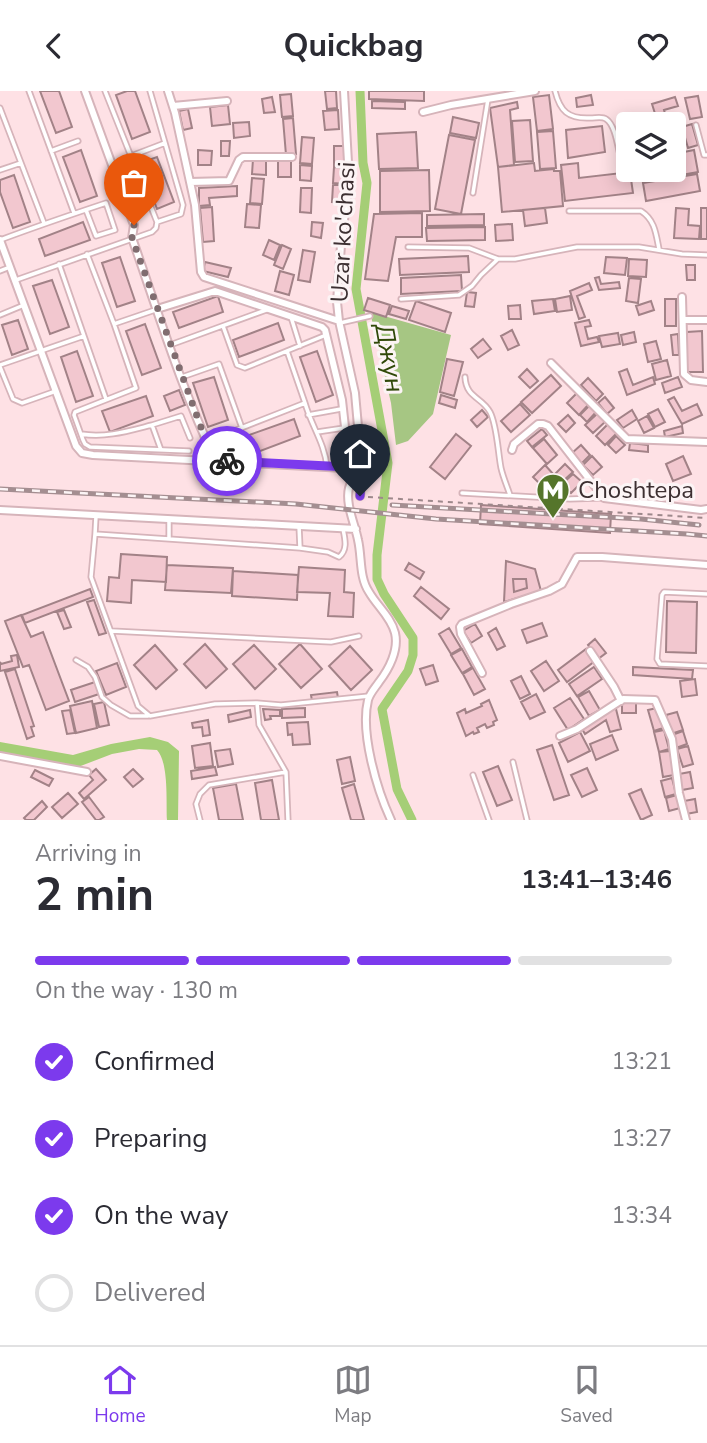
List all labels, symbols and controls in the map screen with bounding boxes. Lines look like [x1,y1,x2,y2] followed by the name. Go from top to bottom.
[283,24,424,67] text: Quickbag
[35,27,73,65] icon: back
[634,27,672,65] icon: heart
[616,112,686,182] map controls
[616,112,686,182] button: layers
[104,153,164,225] pin
[323,161,363,303] street label: Uzar ko'chasi
[115,164,153,202] icon: bag
[366,319,413,395] water label: Джун
[330,424,390,496] pin
[192,426,262,496] courier
[341,435,379,473] icon: home
[208,442,246,480] icon: bike
[534,471,572,520] metro station icon: Choshtepa
[578,474,694,506] place label: Choshtepa
[35,838,142,869] text: Arriving in
[521,862,672,897] text: 13:41–13:46
[35,863,154,926] text: 2 min
[35,975,238,1006] text: On the way · 130 m
[35,1043,73,1081] icon: check
[94,1044,215,1079] text: Confirmed
[612,1046,672,1077] text: 13:21
[35,1120,73,1158] icon: check
[94,1121,207,1156] text: Preparing
[612,1123,672,1154] text: 13:27
[35,1197,73,1235] icon: check
[94,1198,228,1233] text: On the way
[612,1200,672,1231] text: 13:34
[94,1275,206,1310] text: Delivered
[94,1361,146,1429] tab: Home
[334,1361,372,1429] tab: Map
[560,1361,613,1429] tab: Saved

